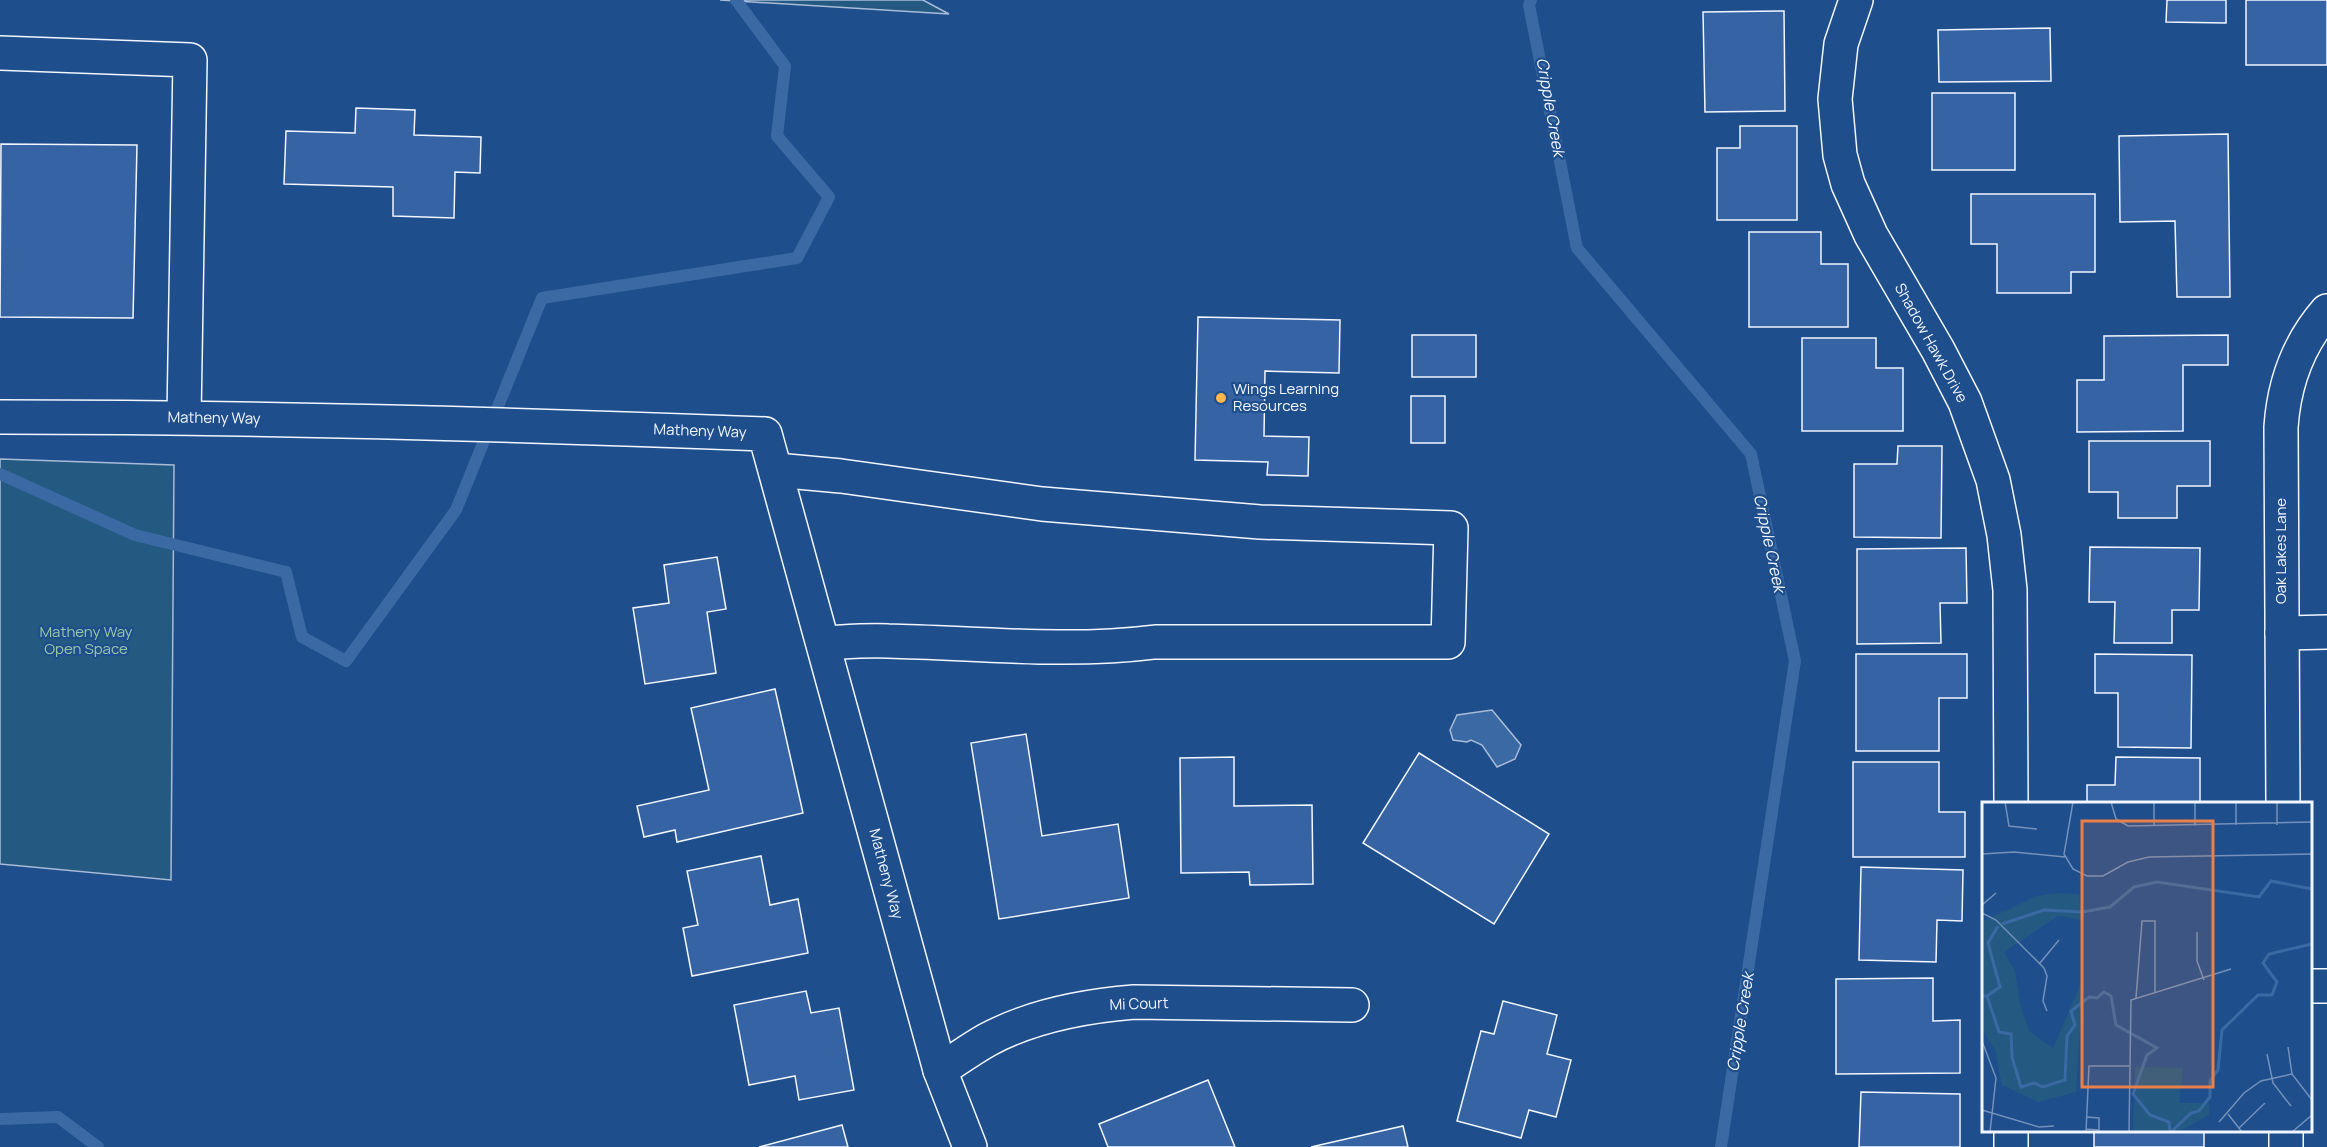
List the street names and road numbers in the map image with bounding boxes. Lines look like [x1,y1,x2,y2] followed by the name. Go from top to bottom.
[1890,279,1973,407] street label: Shadow Hawk Drive
[167,406,261,429] street label: Matheny Way
[653,418,747,443] street label: Matheny Way
[2270,498,2291,604] street label: Oak Lakes Lane
[864,826,909,922] street label: Matheny Way
[1109,992,1169,1015] street label: Mi Court

